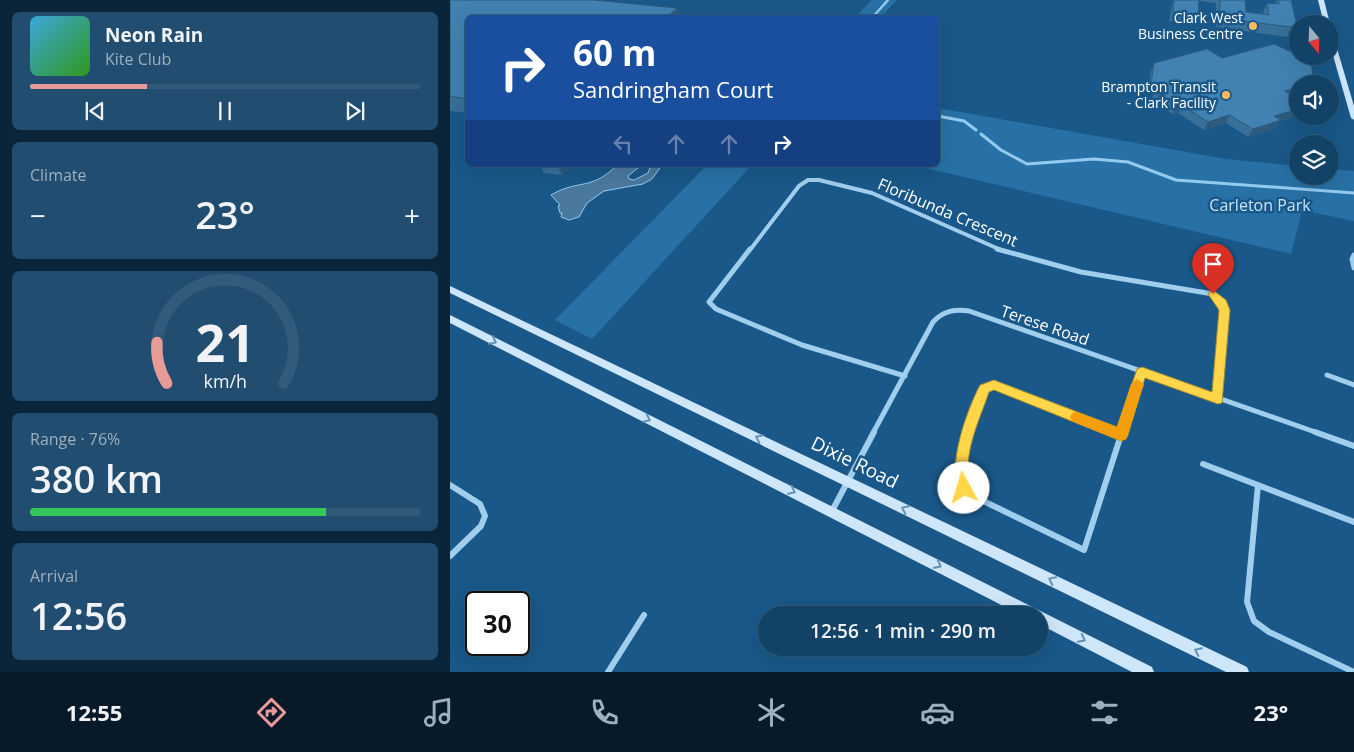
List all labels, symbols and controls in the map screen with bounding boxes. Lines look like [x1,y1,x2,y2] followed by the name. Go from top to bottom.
[1138,8,1243,43] place label: Clark West Business Centre
[1289,15,1339,65] north arrow
[1289,15,1339,185] map controls
[1247,20,1259,32] marker: Clark West Business Centre
[105,22,203,48] text: Neon Rain
[573,29,656,76] text: 60 m
[490,35,555,100] icon: right
[105,48,171,70] text: Kite Club
[573,74,773,104] text: Sandringham Court
[1289,75,1339,125] button: sound
[1101,77,1217,112] place label: Brampton Transit - Clark Facility
[1220,89,1232,101] marker: Brampton Transit - Clark Facility
[81,97,109,125] icon: previous
[211,97,239,125] icon: pause
[341,97,369,125] icon: next
[609,130,637,158] icon: left
[662,130,690,158] icon: ahead
[715,130,743,158] icon: ahead
[768,130,796,158] icon: right
[1289,135,1339,185] button: layers
[30,164,87,186] text: Climate
[875,173,1022,252] street label: Floribunda Crescent
[195,188,255,240] text: 23°
[1209,194,1311,216] park label: Carleton Park
[30,196,46,234] text: −
[404,196,420,234] text: +
[1192,243,1234,294] pin
[1199,250,1227,278] icon: arrive
[998,300,1092,350] street label: Terese Road
[195,306,255,377] text: 21
[488,335,497,345] one-way arrow
[203,369,247,393] text: km/h
[641,413,650,423] one-way arrow
[30,428,120,450] text: Range · 76%
[807,430,903,494] street label: Dixie Road
[755,434,764,444] one-way arrow
[30,452,163,504] text: 380 km
[937,461,989,513] position arrow
[787,485,796,495] one-way arrow
[902,505,911,515] one-way arrow
[933,559,942,569] one-way arrow
[30,565,78,587] text: Arrival
[1048,576,1057,586] one-way arrow
[30,589,127,641] text: 12:56
[465,591,530,656] speed limit sign: 30
[810,618,996,644] text: 12:56 · 1 min · 290 m
[1077,633,1086,643] one-way arrow
[1194,647,1203,657] one-way arrow
[254,695,289,730] icon: directions
[421,695,456,730] icon: music
[587,695,622,730] icon: phone
[754,695,789,730] icon: climate
[920,695,955,730] icon: car
[1087,695,1122,730] icon: filters
[66,697,122,727] text: 12:55
[1254,697,1288,727] text: 23°

